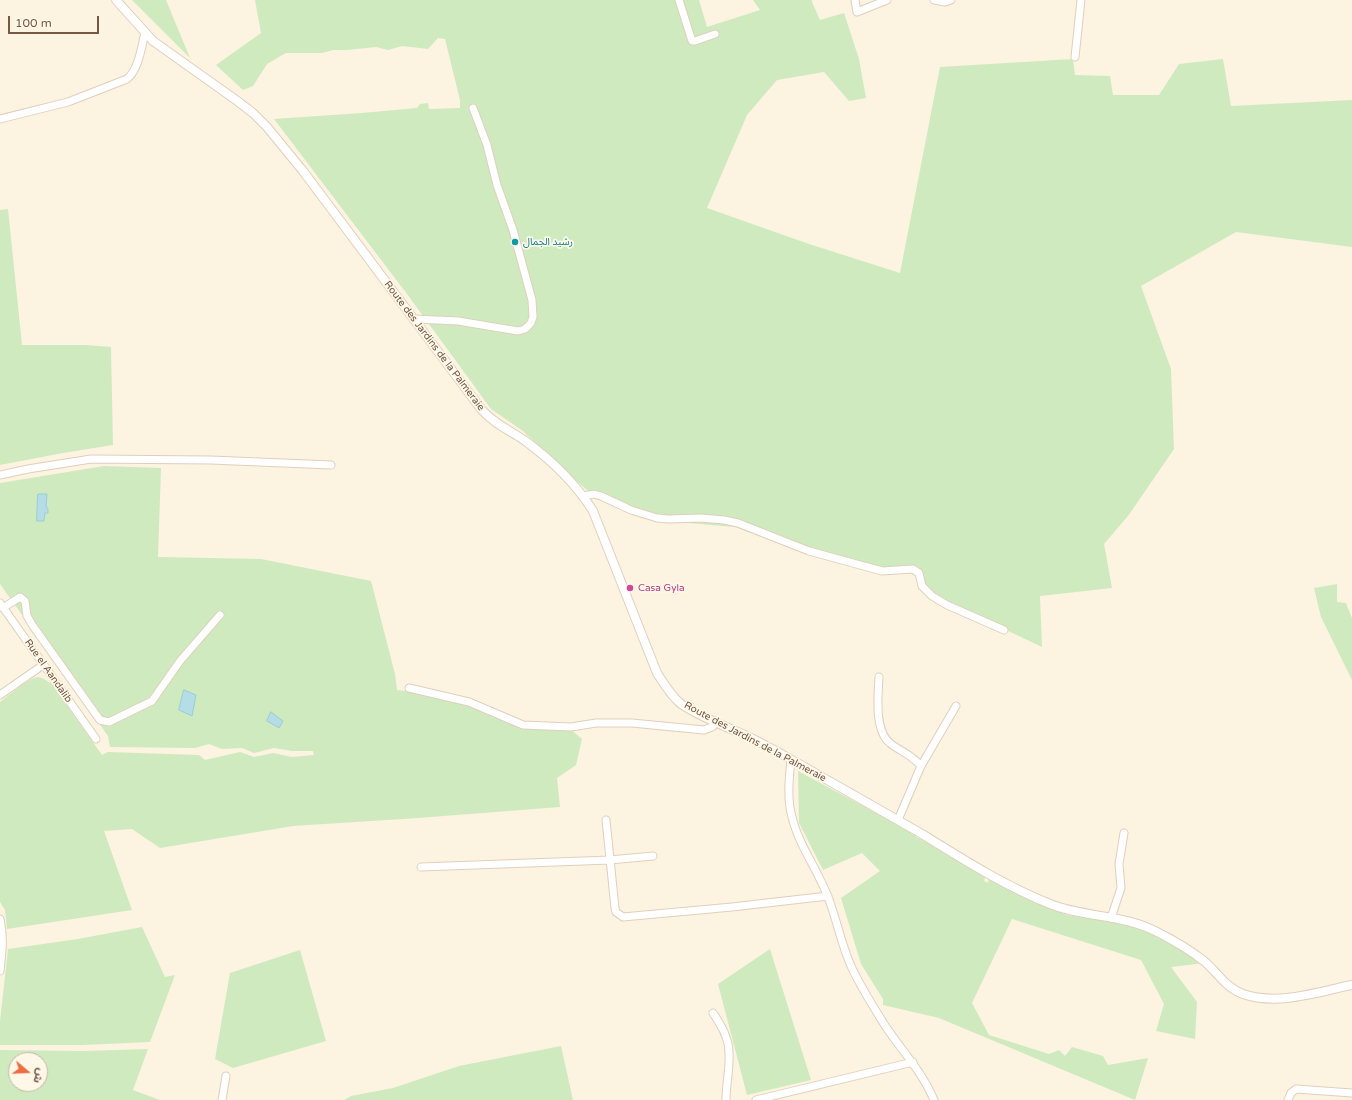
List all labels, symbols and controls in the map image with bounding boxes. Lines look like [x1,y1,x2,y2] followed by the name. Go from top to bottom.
[10,8,101,34] scale bar
[15,16,52,30] text: 100 m
[523,236,573,248] place label: رشيد الجمال
[510,237,520,247] marker: رشيد الجمال
[381,279,487,413] street label: Route des Jardins de la Palmeraie
[638,582,685,594] place label: Casa Gyla
[625,583,635,593] marker: Casa Gyla
[22,637,74,705] street label: Rue el Aandalib
[682,699,828,785] street label: Route des Jardins de la Palmeraie
[8,1052,48,1092] north arrow
[30,1066,47,1085] text: ش

